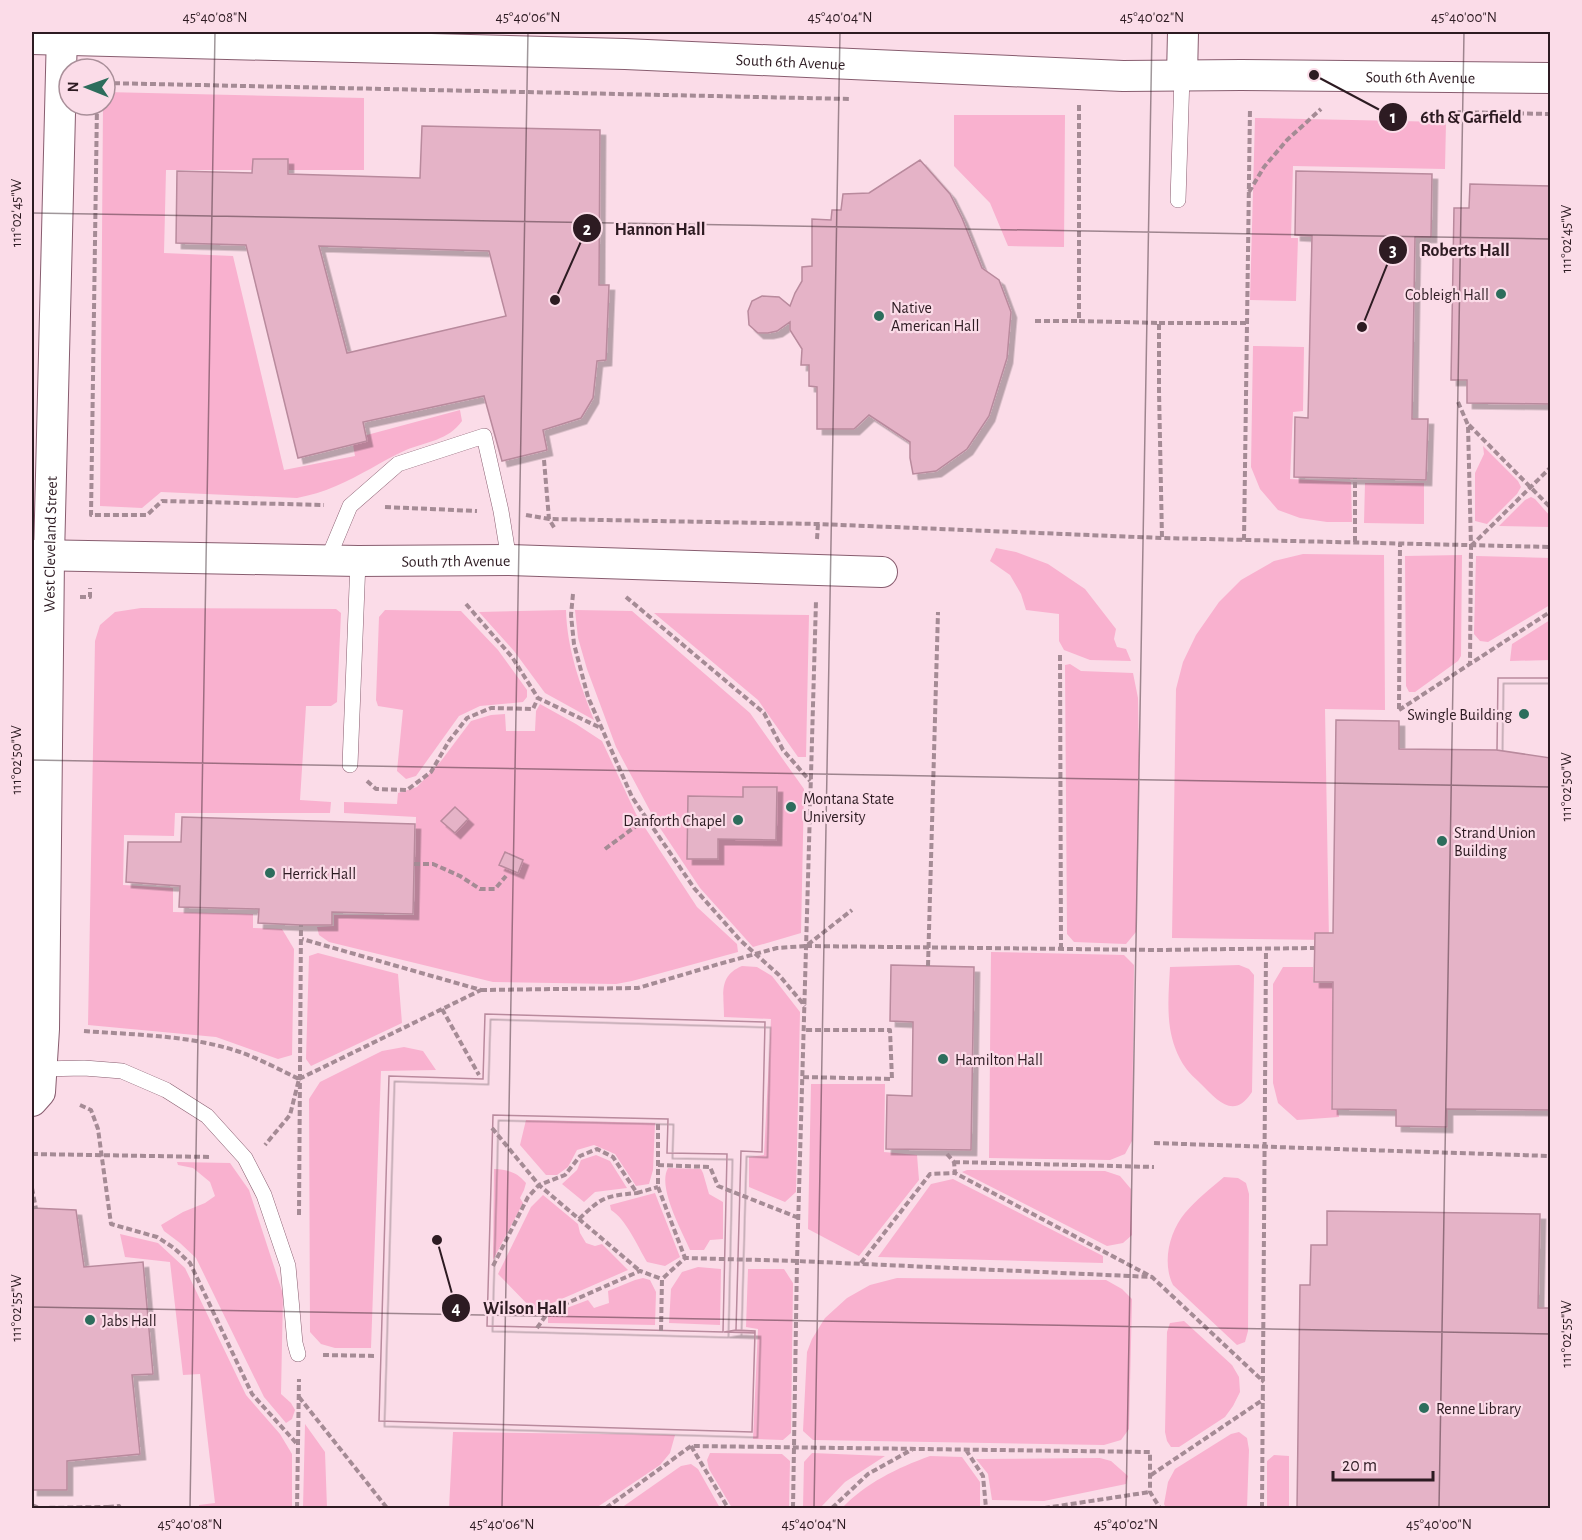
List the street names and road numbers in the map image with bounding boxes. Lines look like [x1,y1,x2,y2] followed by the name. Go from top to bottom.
[735,52,846,73] street label: South 6th Avenue
[1365,69,1475,86] street label: South 6th Avenue
[41,476,60,612] street label: West Cleveland Street
[401,553,510,570] street label: South 7th Avenue

